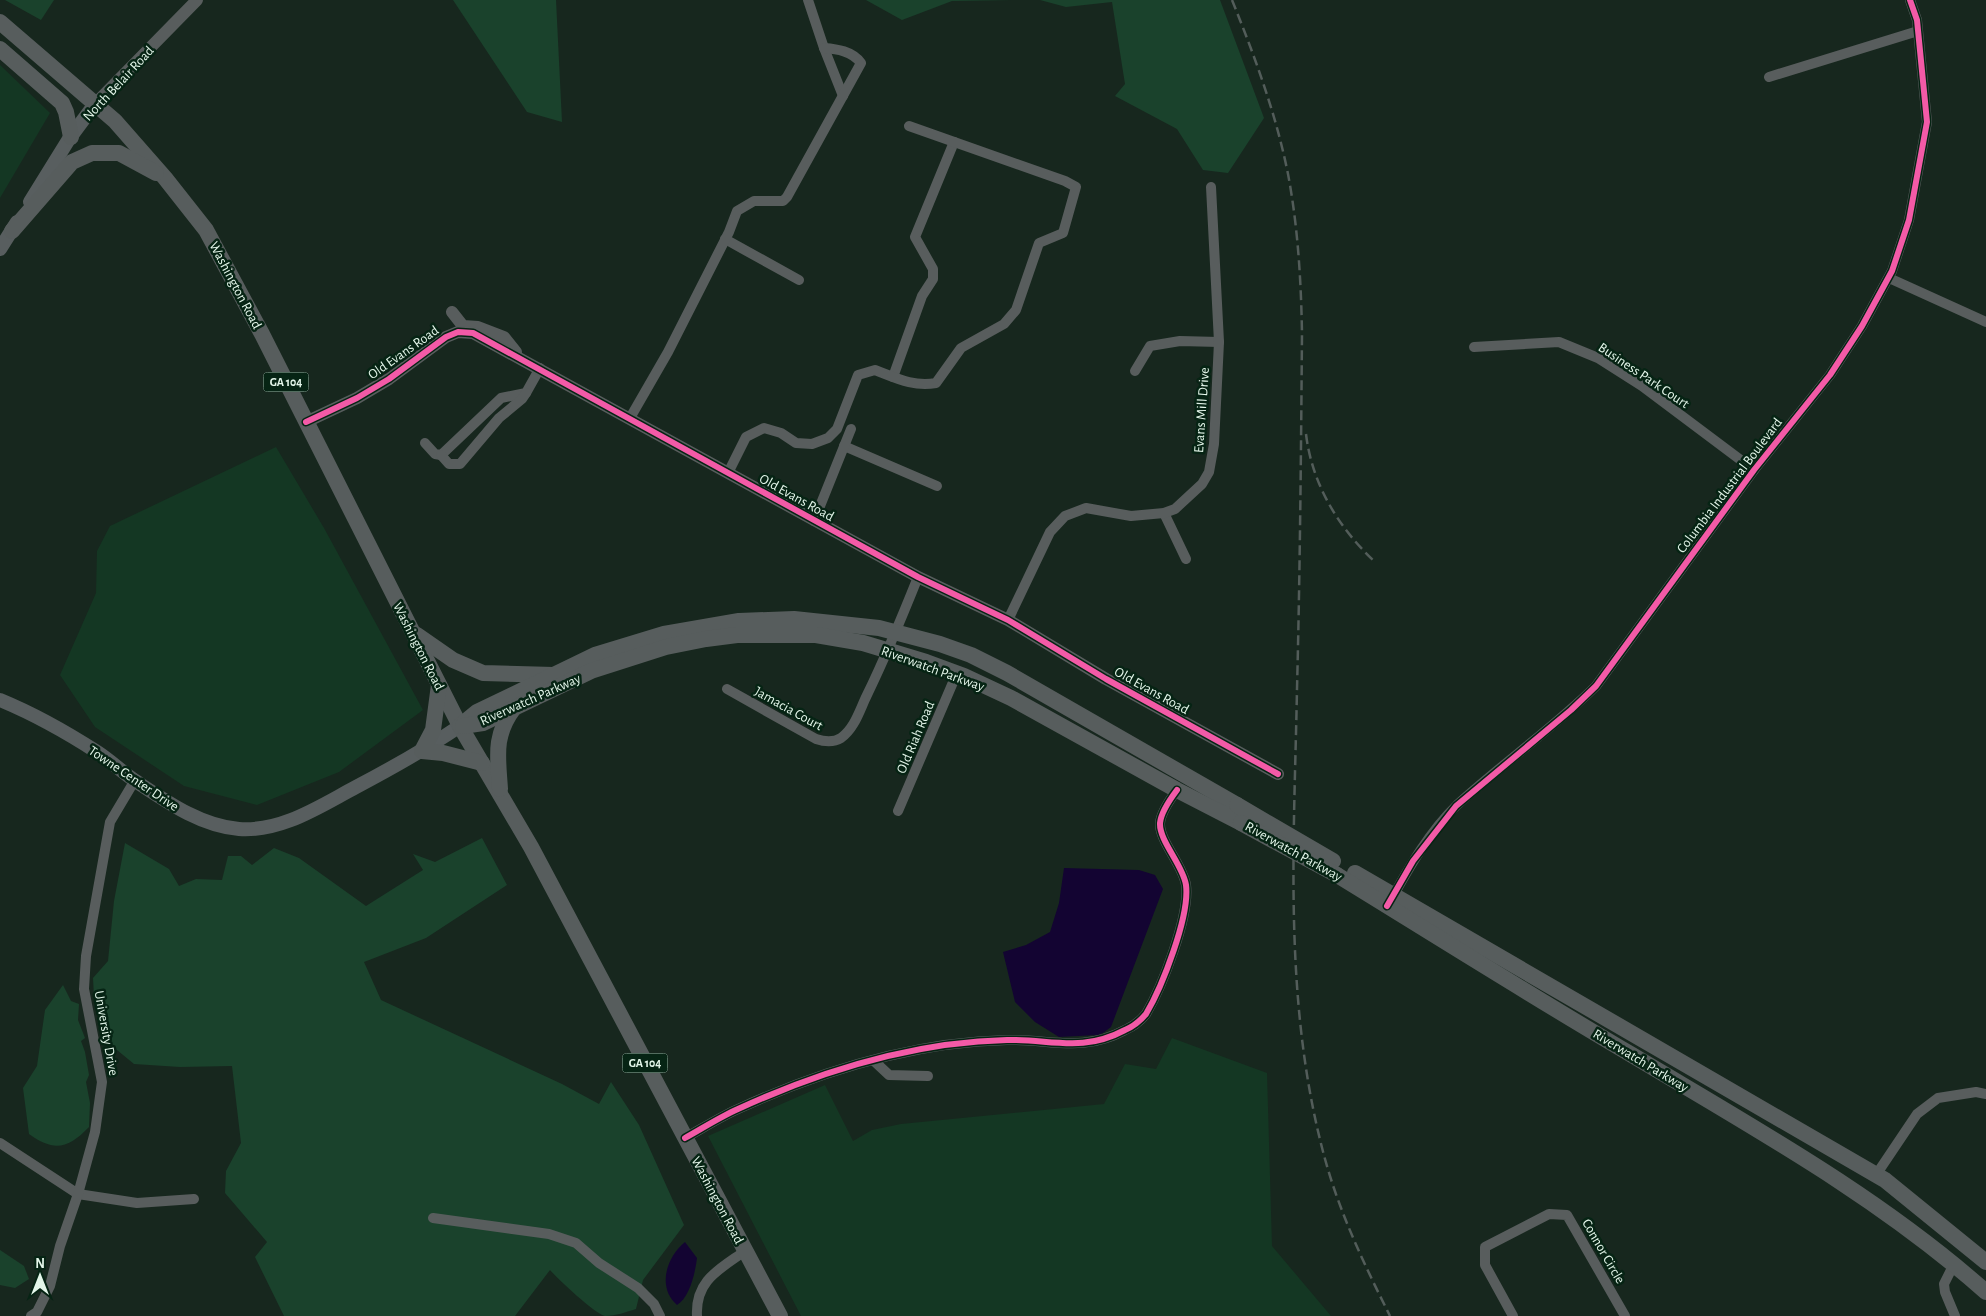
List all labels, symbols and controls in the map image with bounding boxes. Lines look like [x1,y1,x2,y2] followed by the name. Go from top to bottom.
[81,44,157,124] street label: North Belair Road
[206,240,264,331] street label: Washington Road
[366,323,442,382] street label: Old Evans Road
[1596,340,1692,412] street label: Business Park Court
[1192,367,1212,453] street label: Evans Mill Drive
[264,372,308,392] road number: GA 104
[1675,415,1785,556] street label: Columbia Industrial Boulevard
[757,472,836,524] street label: Old Evans Road
[390,600,446,693] street label: Washington Road
[879,644,986,694] street label: Riverwatch Parkway
[1112,665,1191,717] street label: Old Evans Road
[478,671,583,728] street label: Riverwatch Parkway
[752,684,825,734] street label: Jamacia Court
[894,699,937,776] street label: Old Riah Road
[86,744,181,814] street label: Towne Center Drive
[1243,819,1344,884] street label: Riverwatch Parkway
[92,989,120,1077] street label: University Drive
[1590,1027,1691,1095] street label: Riverwatch Parkway
[622,1054,668,1072] road number: GA 104
[688,1155,746,1246] street label: Washington Road
[1579,1217,1627,1286] street label: Connor Circle
[15,1251,65,1301] north arrow
[35,1257,45,1271] text: N

